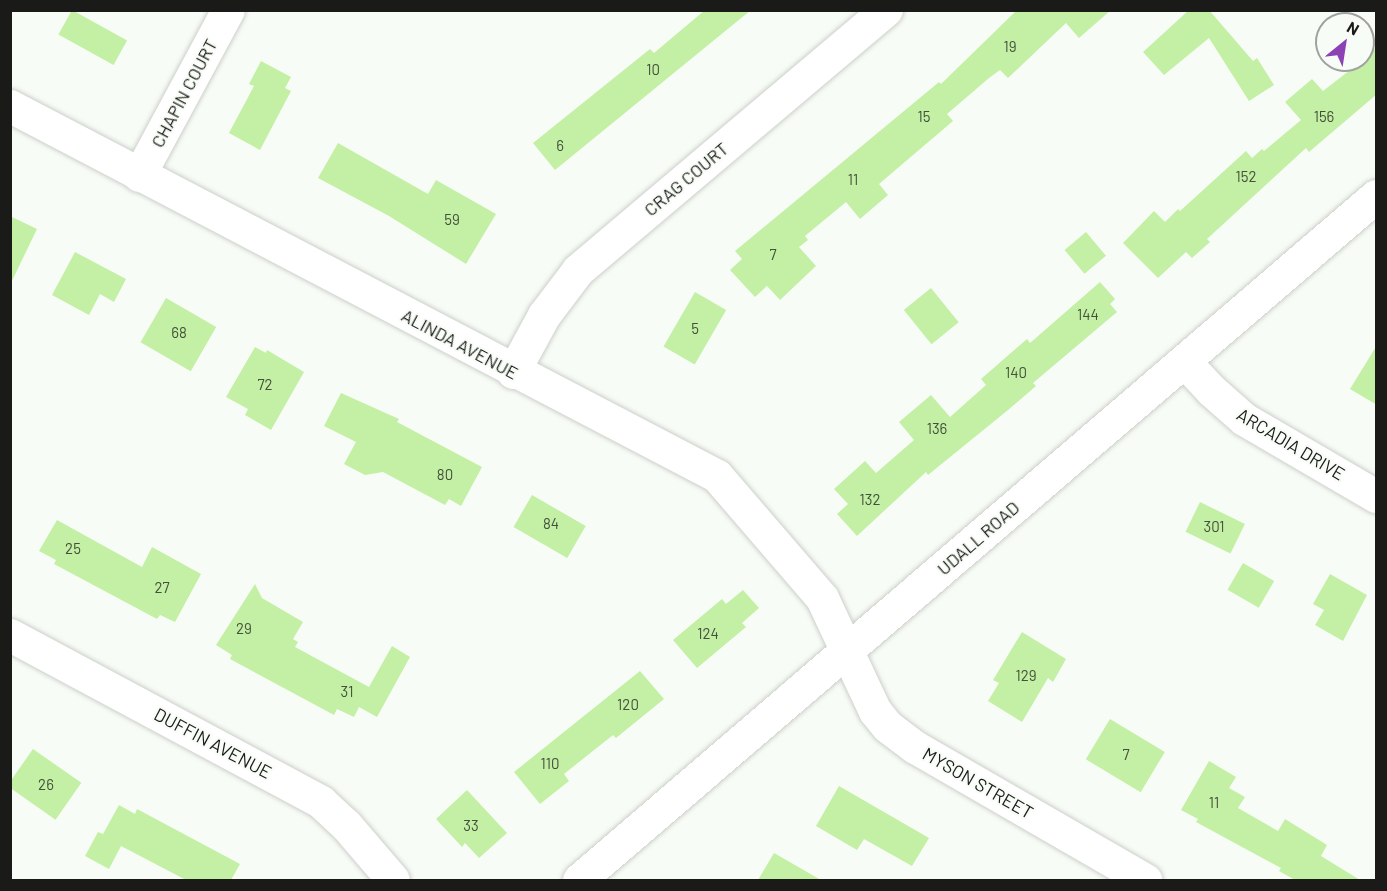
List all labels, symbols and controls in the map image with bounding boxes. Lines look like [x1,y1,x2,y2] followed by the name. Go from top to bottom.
[1315,12,1375,72] north arrow
[1344,17,1363,39] text: N
[146,35,222,151] street label: CHAPIN COURT
[1003,38,1017,56] house number: 19
[646,61,660,79] house number: 10
[918,108,930,126] house number: 15
[1314,108,1334,126] house number: 156
[556,137,564,155] house number: 6
[640,138,732,220] street label: CRAG COURT
[1236,168,1256,186] house number: 152
[848,171,858,189] house number: 11
[444,211,460,229] house number: 59
[769,246,777,264] house number: 7
[398,304,522,384] street label: ALINDA AVENUE
[1077,306,1099,324] house number: 144
[691,320,699,338] house number: 5
[171,324,187,342] house number: 68
[1005,364,1027,382] house number: 140
[257,376,273,394] house number: 72
[1233,403,1349,485] street label: ARCADIA DRIVE
[927,420,947,438] house number: 136
[437,466,453,484] house number: 80
[859,491,881,509] house number: 132
[933,497,1023,579] street label: UDALL ROAD
[543,515,559,533] house number: 84
[1203,518,1225,536] house number: 301
[65,540,81,558] house number: 25
[154,579,170,597] house number: 27
[236,620,252,638] house number: 29
[697,625,719,643] house number: 124
[1015,667,1037,685] house number: 129
[341,683,353,701] house number: 31
[617,696,639,714] house number: 120
[151,703,275,783] street label: DUFFIN AVENUE
[919,743,1037,823] street label: MYSON STREET
[1122,746,1130,764] house number: 7
[540,755,560,773] house number: 110
[38,776,54,794] house number: 26
[1209,794,1219,812] house number: 11
[463,817,479,835] house number: 33

